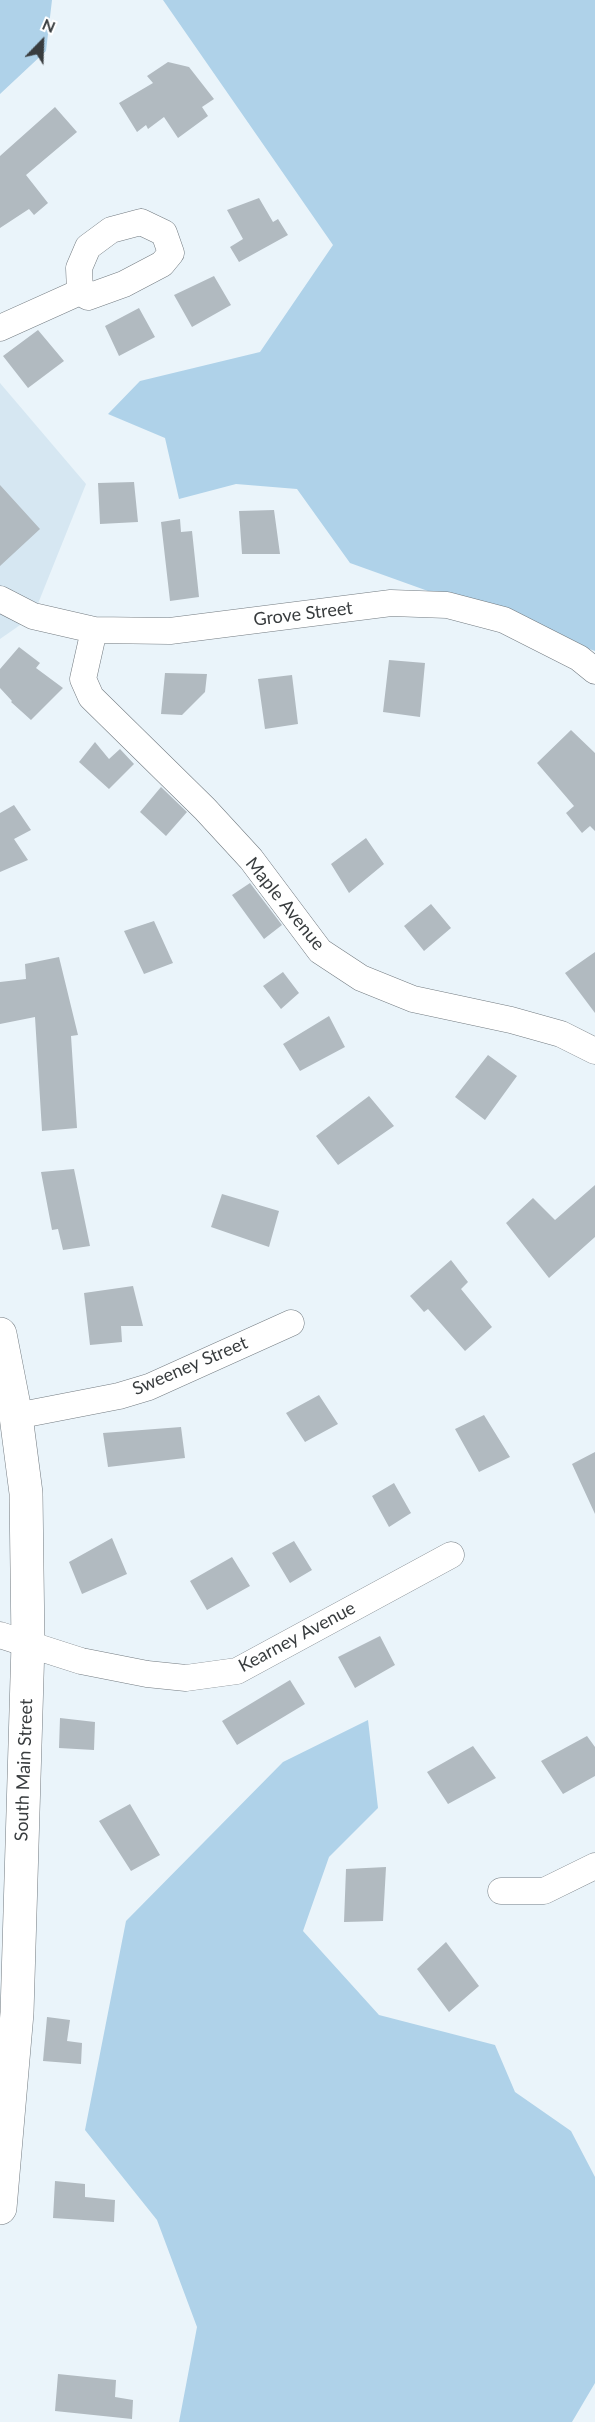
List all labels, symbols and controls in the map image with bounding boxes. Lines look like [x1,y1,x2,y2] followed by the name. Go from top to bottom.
[12,12,72,72] north arrow
[40,14,59,36] text: N
[252,597,354,631] street label: Grove Street
[241,853,329,955] street label: Maple Avenue
[129,1332,251,1400] street label: Sweeney Street
[235,1597,359,1677] street label: Kearney Avenue
[11,1698,37,1842] street label: South Main Street

